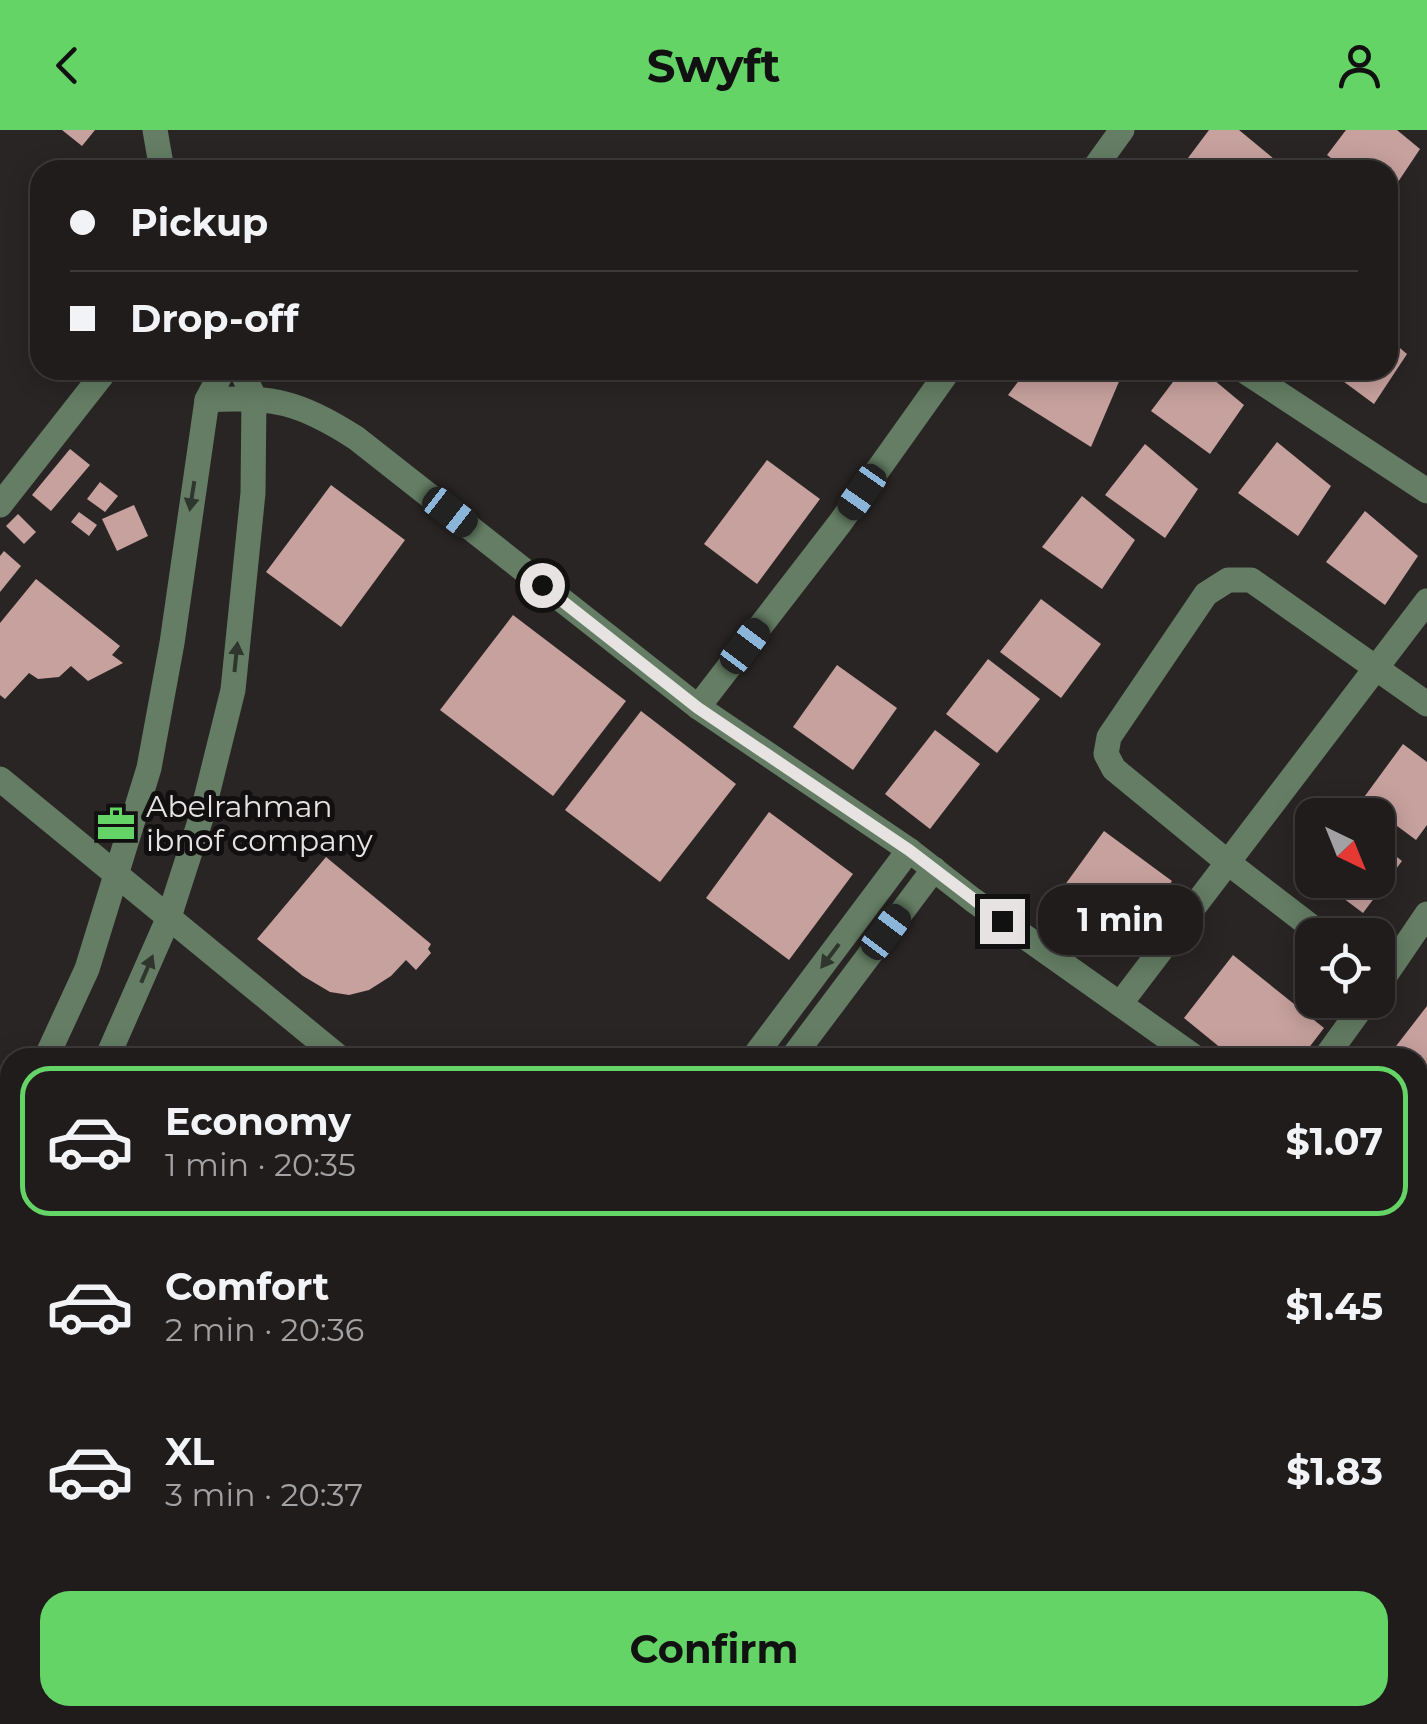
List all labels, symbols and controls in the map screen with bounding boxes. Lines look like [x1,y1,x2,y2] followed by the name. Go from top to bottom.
[40,38,95,93] icon: back
[647,38,780,93] text: Swyft
[1332,38,1387,93] icon: person
[130,199,268,246] text: Pickup
[130,295,299,342] text: Drop-off
[833,459,891,525] car
[184,481,199,512] one-way arrow
[417,482,483,542] car
[520,563,565,608] route start
[715,613,775,679] car
[229,641,245,673] one-way arrow
[146,788,373,859] place label: Abelrahman ibnof company
[1295,798,1395,898] north arrow
[1295,798,1395,1018] map controls
[95,803,137,845] office icon: Abelrahman ibnof company
[1037,886,1202,956] callout: 1 min
[856,899,916,965] car
[980,899,1025,944] route end
[1077,900,1164,939] text: 1 min
[1295,918,1395,1018] button: locate
[820,943,840,969] one-way arrow
[139,954,155,984] one-way arrow
[45,1096,135,1186] icon: car
[165,1098,351,1145] text: Economy
[1286,1118,1383,1165] text: $1.07
[165,1145,356,1184] text: 1 min · 20:35
[45,1261,135,1351] icon: car
[165,1263,329,1310] text: Comfort
[1286,1283,1383,1330] text: $1.45
[165,1310,364,1349] text: 2 min · 20:36
[45,1426,135,1516] icon: car
[165,1428,214,1475] text: XL
[1286,1448,1383,1495] text: $1.83
[165,1475,363,1514] text: 3 min · 20:37
[40,1591,1388,1706] button: Confirm

